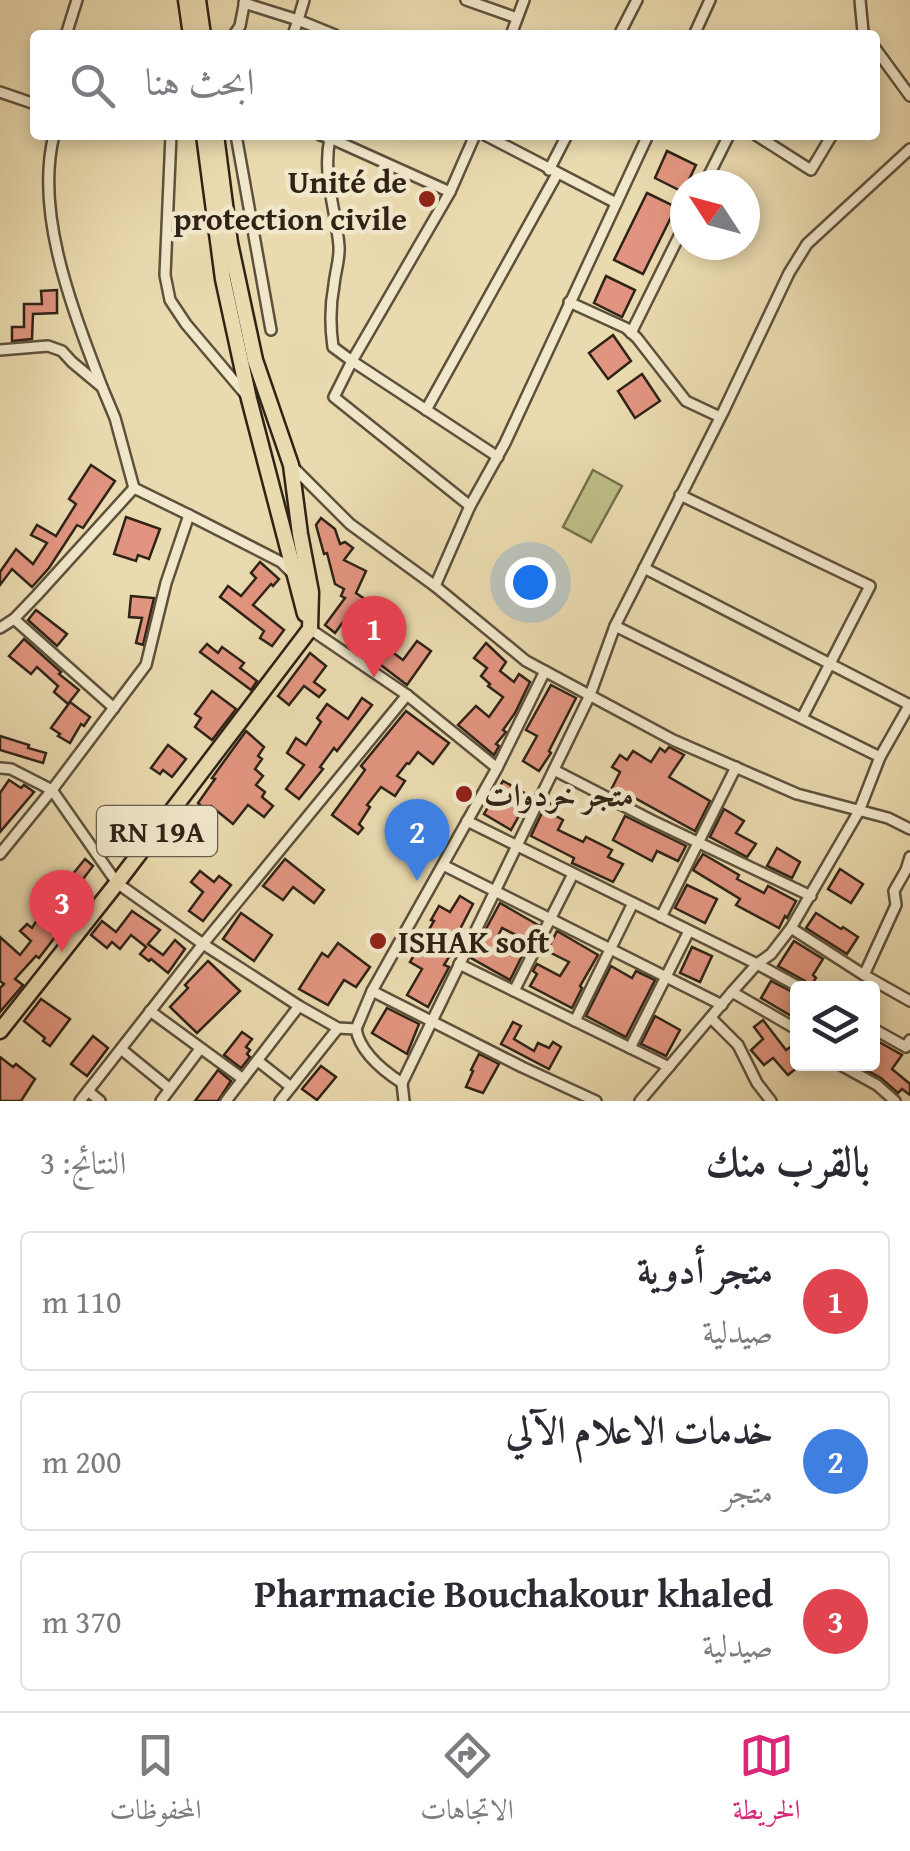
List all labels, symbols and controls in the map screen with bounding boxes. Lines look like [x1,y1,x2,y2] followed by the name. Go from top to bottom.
[30,30,880,140] search box
[145,53,255,109] text: ابحث هنا
[65,58,120,113] icon: search
[173,158,407,242] place label: Unité de protection civile
[670,170,760,260] north arrow
[416,188,438,210] marker: Unité de protection civile
[505,557,556,608] your location
[342,596,406,678] pin: 1
[484,771,634,818] place label: متجر خردوات
[453,783,475,805] marker: متجر خردوات
[384,798,450,881] pin: 2
[97,806,217,856] road number: RN 19A
[30,870,94,952] pin: 3
[398,918,550,965] place label: ISHAK soft
[367,930,389,952] marker: ISHAK soft
[790,981,880,1071] map controls
[790,981,880,1071] button: layers
[706,1130,870,1191] text: بالقرب منك
[40,1139,126,1186] text: النتائج: 3
[637,1241,773,1297] text: متجر أدوية
[42,1278,121,1325] text: 110 m
[827,1278,844,1325] text: 1
[702,1308,773,1355] text: صيدلية
[506,1401,773,1457] text: خدمات الاعلام الآلي
[42,1438,121,1485] text: 200 m
[827,1438,844,1485] text: 2
[722,1468,773,1515] text: متجر
[254,1565,773,1621] text: Pharmacie Bouchakour khaled
[42,1598,121,1645] text: 370 m
[827,1598,844,1645] text: 3
[702,1622,773,1669] text: صيدلية
[109,1728,202,1837] tab: المحفوظات
[420,1728,514,1837] tab: الاتجاهات
[733,1728,801,1837] tab: الخريطة

